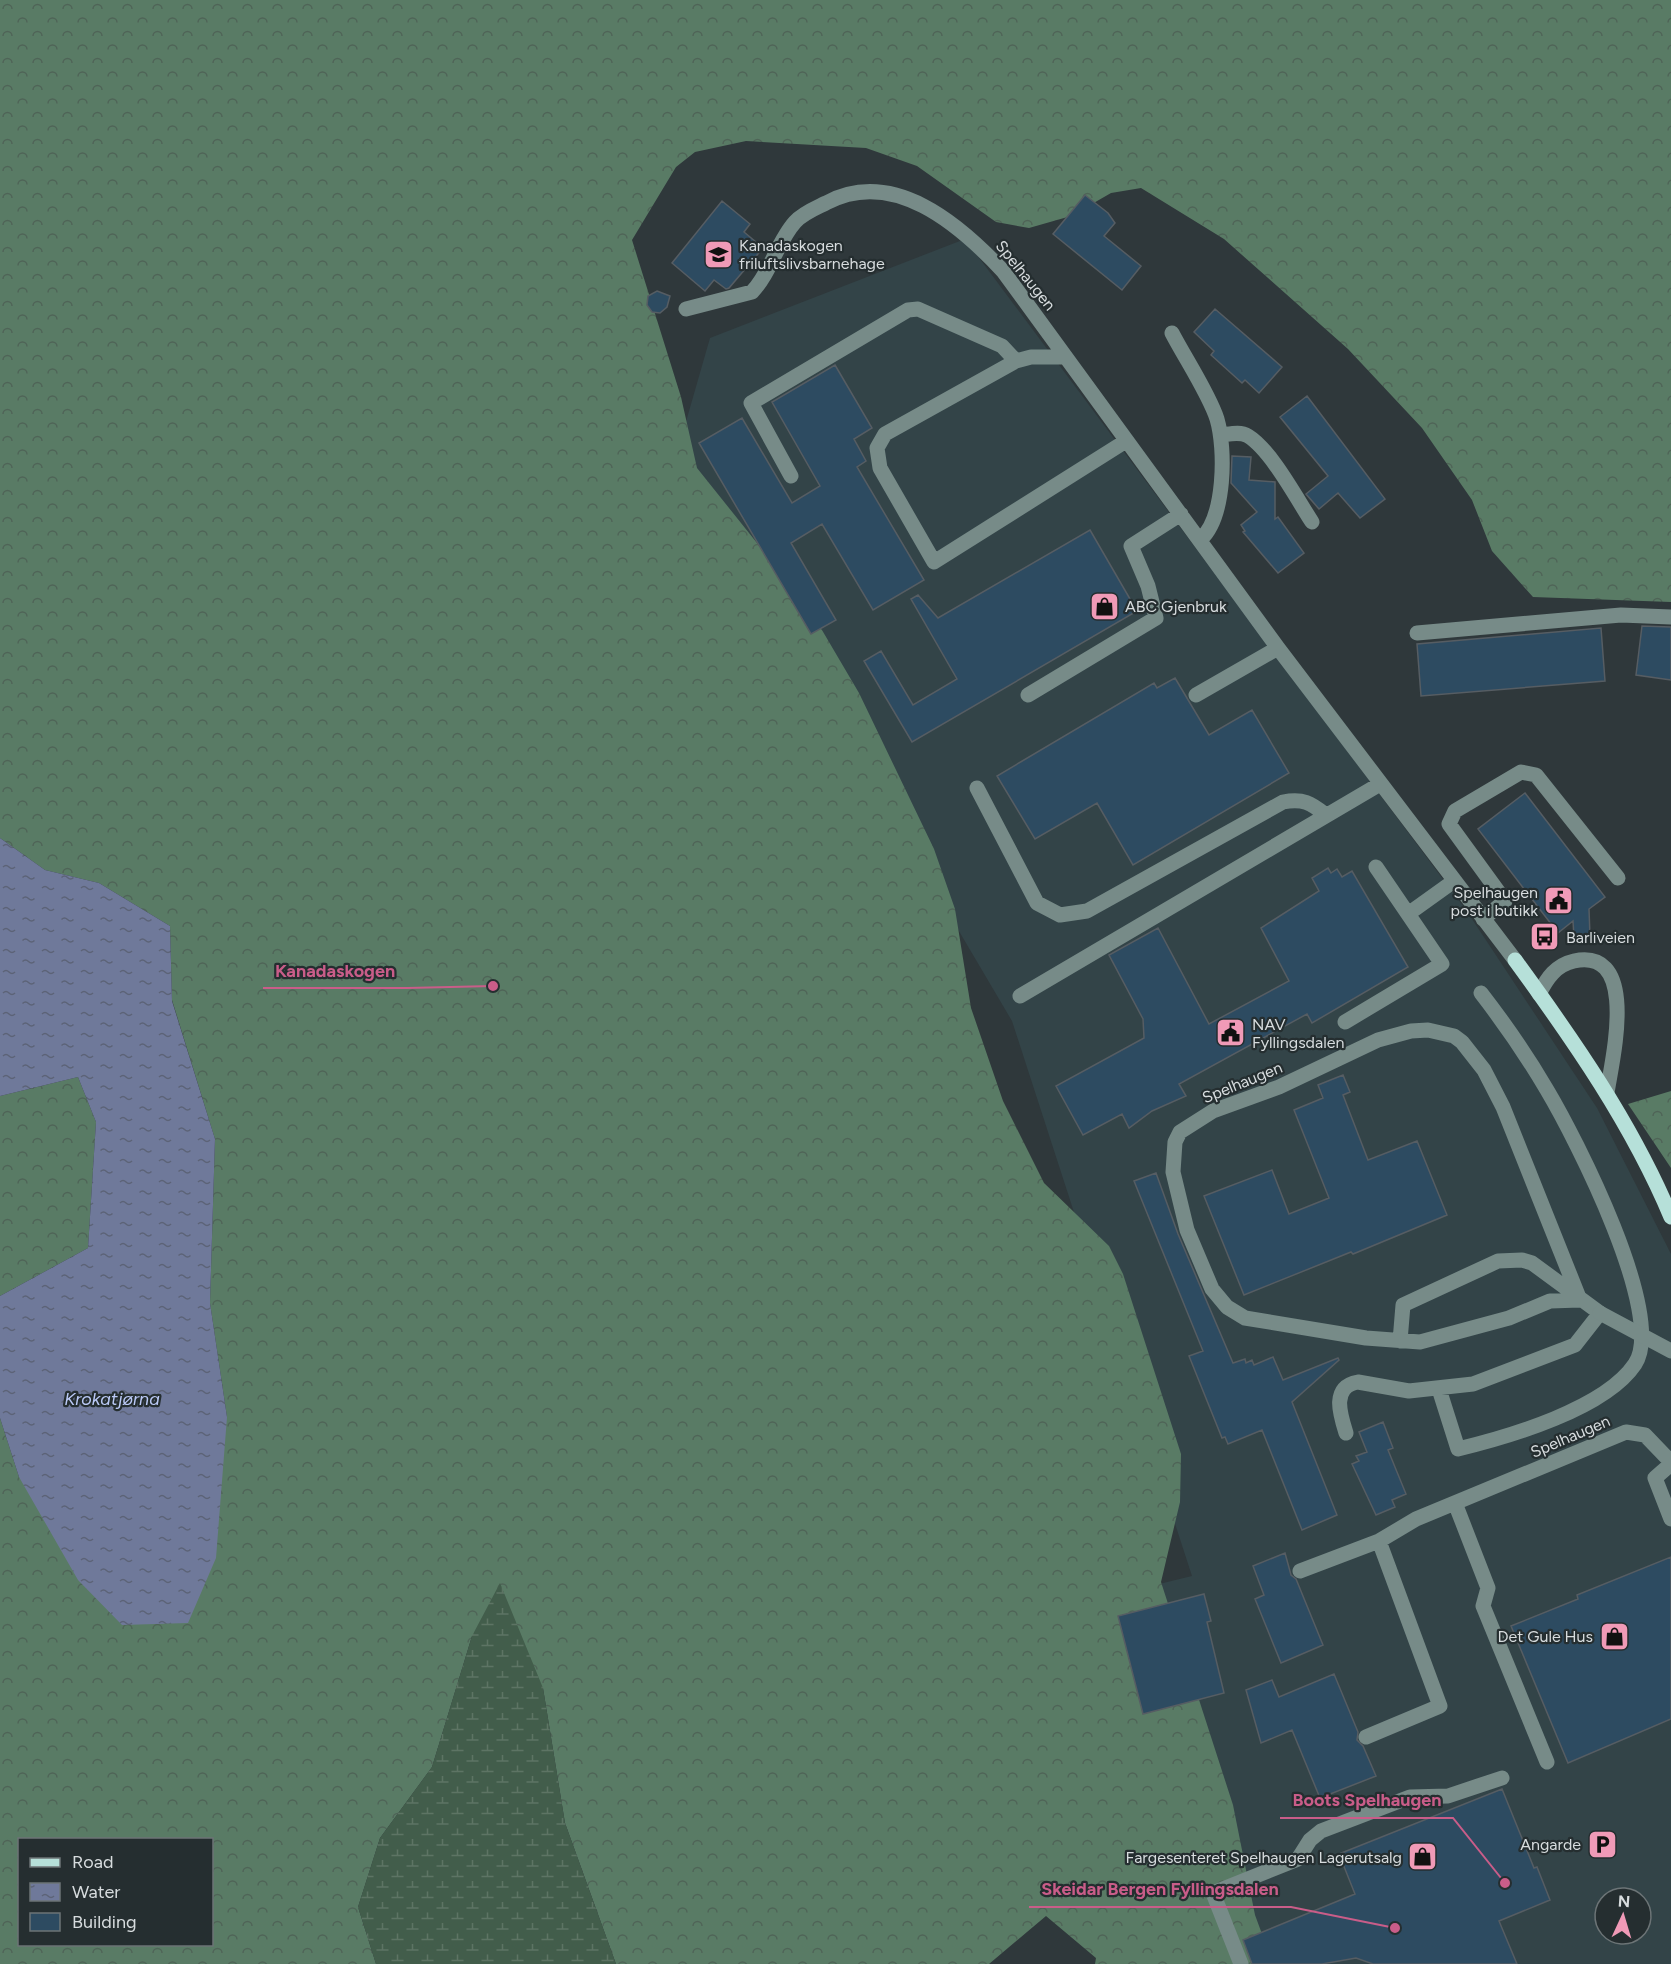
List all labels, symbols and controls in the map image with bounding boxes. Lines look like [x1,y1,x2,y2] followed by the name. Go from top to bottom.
[739,236,885,273] place label: Kanadaskogen friluftslivsbarnehage
[992,236,1060,314] street label: Spelhaugen
[702,238,734,270] school or university icon: Kanadaskogen friluftslivsbarnehage
[1088,590,1120,622] shop icon: ABC Gjenbruk
[1125,597,1227,616] place label: ABC Gjenbruk
[1451,883,1538,920] place label: Spelhaugen post i butikk
[1543,885,1575,917] public building icon: Spelhaugen post i butikk
[1529,921,1561,953] bus stop icon: Barliveien
[1566,928,1635,947] place label: Barliveien
[263,952,407,988] callout: Kanadaskogen
[275,960,395,982] text: Kanadaskogen
[1252,1015,1344,1052] place label: NAV Fyllingsdalen
[1215,1017,1247,1049] public building icon: NAV Fyllingsdalen
[1199,1058,1285,1107] street label: Spelhaugen
[64,1388,160,1410] water label: Krokatjørna
[1528,1411,1613,1462] street label: Spelhaugen
[1598,1620,1630,1652] shop icon: Det Gule Hus
[1498,1627,1593,1646] place label: Det Gule Hus
[1280,1782,1453,1818] callout: Boots Spelhaugen
[1292,1789,1442,1811] text: Boots Spelhaugen
[1586,1828,1618,1860] parking icon: Angarde
[1520,1835,1581,1854] place label: Angarde
[18,1838,213,1946] legend
[1407,1841,1439,1873] shop icon: Fargesenteret Spelhaugen Lagerutsalg
[1126,1848,1402,1867] place label: Fargesenteret Spelhaugen Lagerutsalg
[72,1851,113,1873] text: Road
[1029,1871,1291,1907] callout: Skeidar Bergen Fyllingsdalen
[1041,1878,1279,1900] text: Skeidar Bergen Fyllingsdalen
[72,1881,120,1903] text: Water
[1593,1886,1653,1946] north arrow
[1617,1892,1631,1911] text: N
[72,1911,137,1933] text: Building

